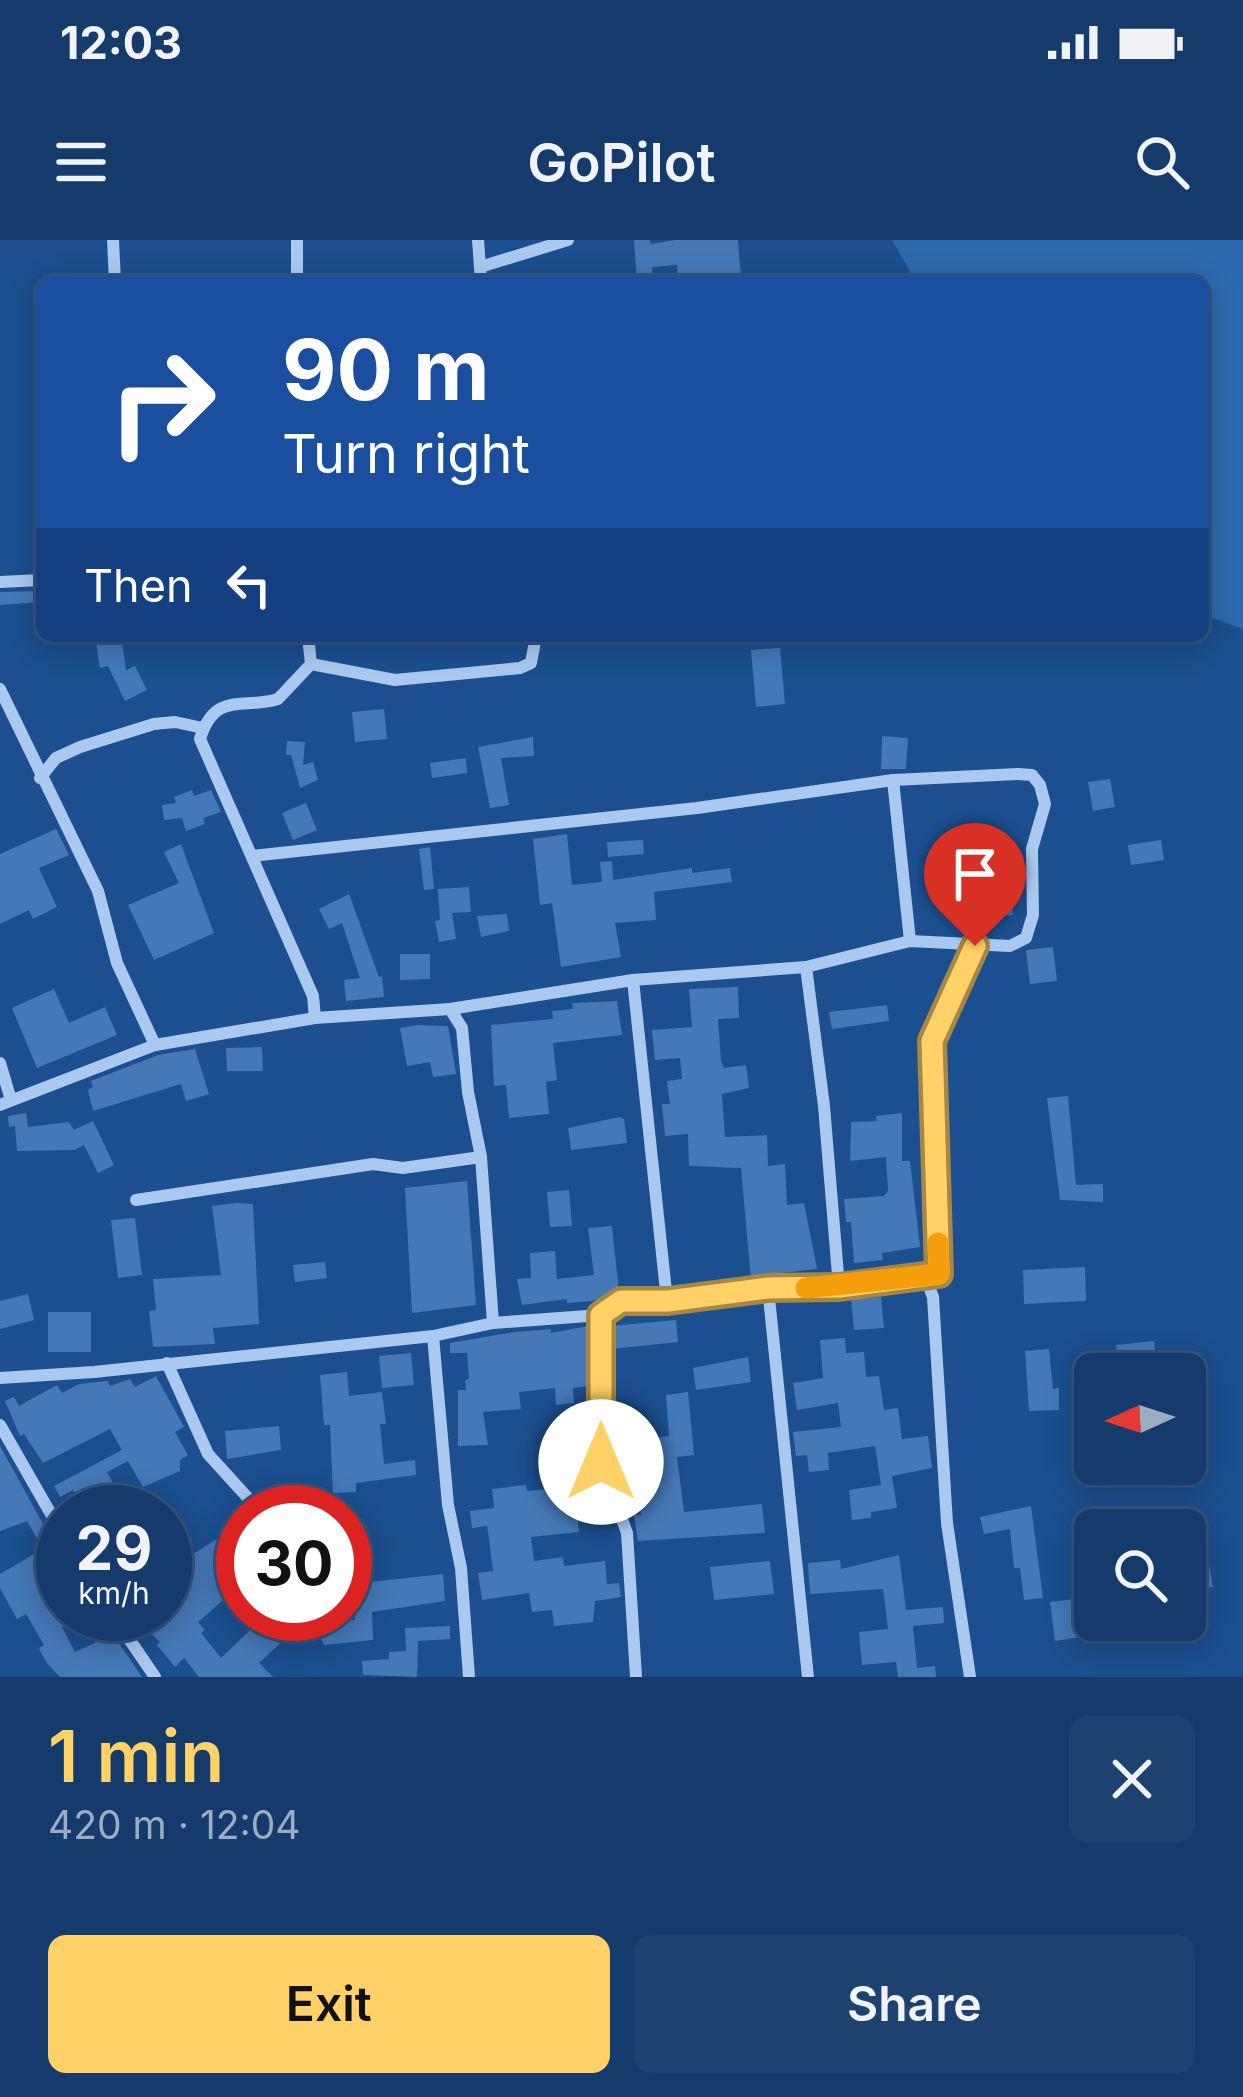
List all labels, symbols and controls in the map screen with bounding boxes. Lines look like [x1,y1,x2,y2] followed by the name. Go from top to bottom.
[60,15,182,70] text: 12:03
[48,129,114,195] icon: menu
[1129,129,1195,195] icon: search
[527,130,716,195] text: GoPilot
[282,319,490,420] text: 90 m
[84,324,240,480] icon: right
[282,421,530,486] text: Turn right
[216,552,282,618] icon: left
[84,558,192,613] text: Then
[924,823,1026,946] pin
[942,841,1008,907] icon: arrive
[1074,1353,1206,1485] north arrow
[1074,1353,1206,1641] map controls
[538,1399,664,1525] position arrow
[216,1485,372,1641] speed limit sign: 30
[1074,1509,1206,1641] button: search
[76,1512,152,1584] text: 29
[78,1575,150,1611] text: km/h
[48,1712,224,1799] text: 1 min
[1069,1716,1195,1842] button: close
[48,1801,301,1848] text: 420 m · 12:04
[48,1935,610,2073] button: Exit
[634,1935,1195,2073] button: Share

